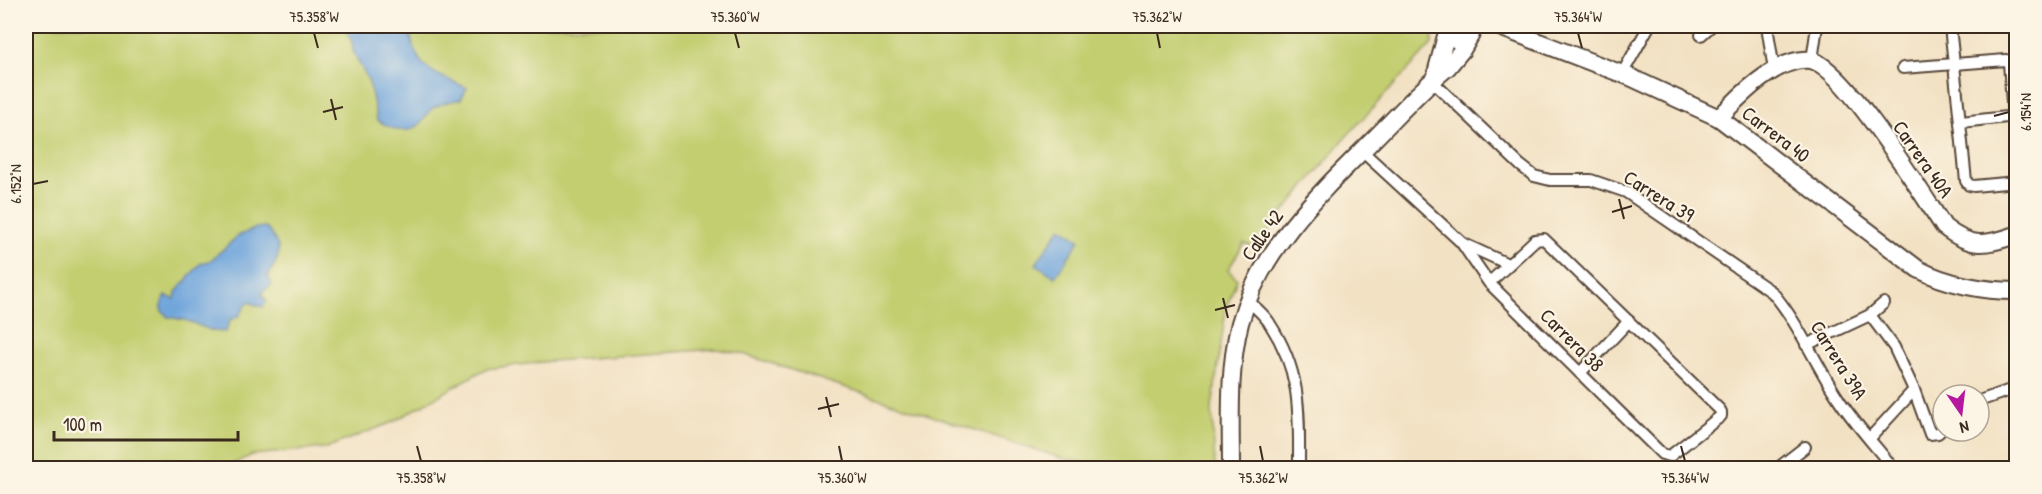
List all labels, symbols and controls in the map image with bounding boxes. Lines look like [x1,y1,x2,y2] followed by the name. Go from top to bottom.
[289,6,339,27] text: 75.358°W
[710,6,760,27] text: 75.360°W
[1132,6,1182,27] text: 75.362°W
[1554,6,1603,27] text: 75.364°W
[2015,93,2036,131] text: 6.154°N
[1737,99,1816,168] street label: Carrera 40
[1887,115,1960,203] street label: Carrera 40A
[1619,163,1700,228] street label: Carrera 39
[5,164,26,204] text: 6.152°N
[1234,203,1289,266] street label: Calle 42
[1535,302,1610,377] street label: Carrera 38
[1805,315,1874,405] street label: Carrera 39A
[1931,383,1991,443] north arrow
[54,404,238,442] scale bar
[63,412,102,437] text: 100 m
[1957,416,1971,439] text: N
[396,467,446,488] text: 75.358°W
[817,467,867,488] text: 75.360°W
[1238,467,1288,488] text: 75.362°W
[1661,467,1710,488] text: 75.364°W

